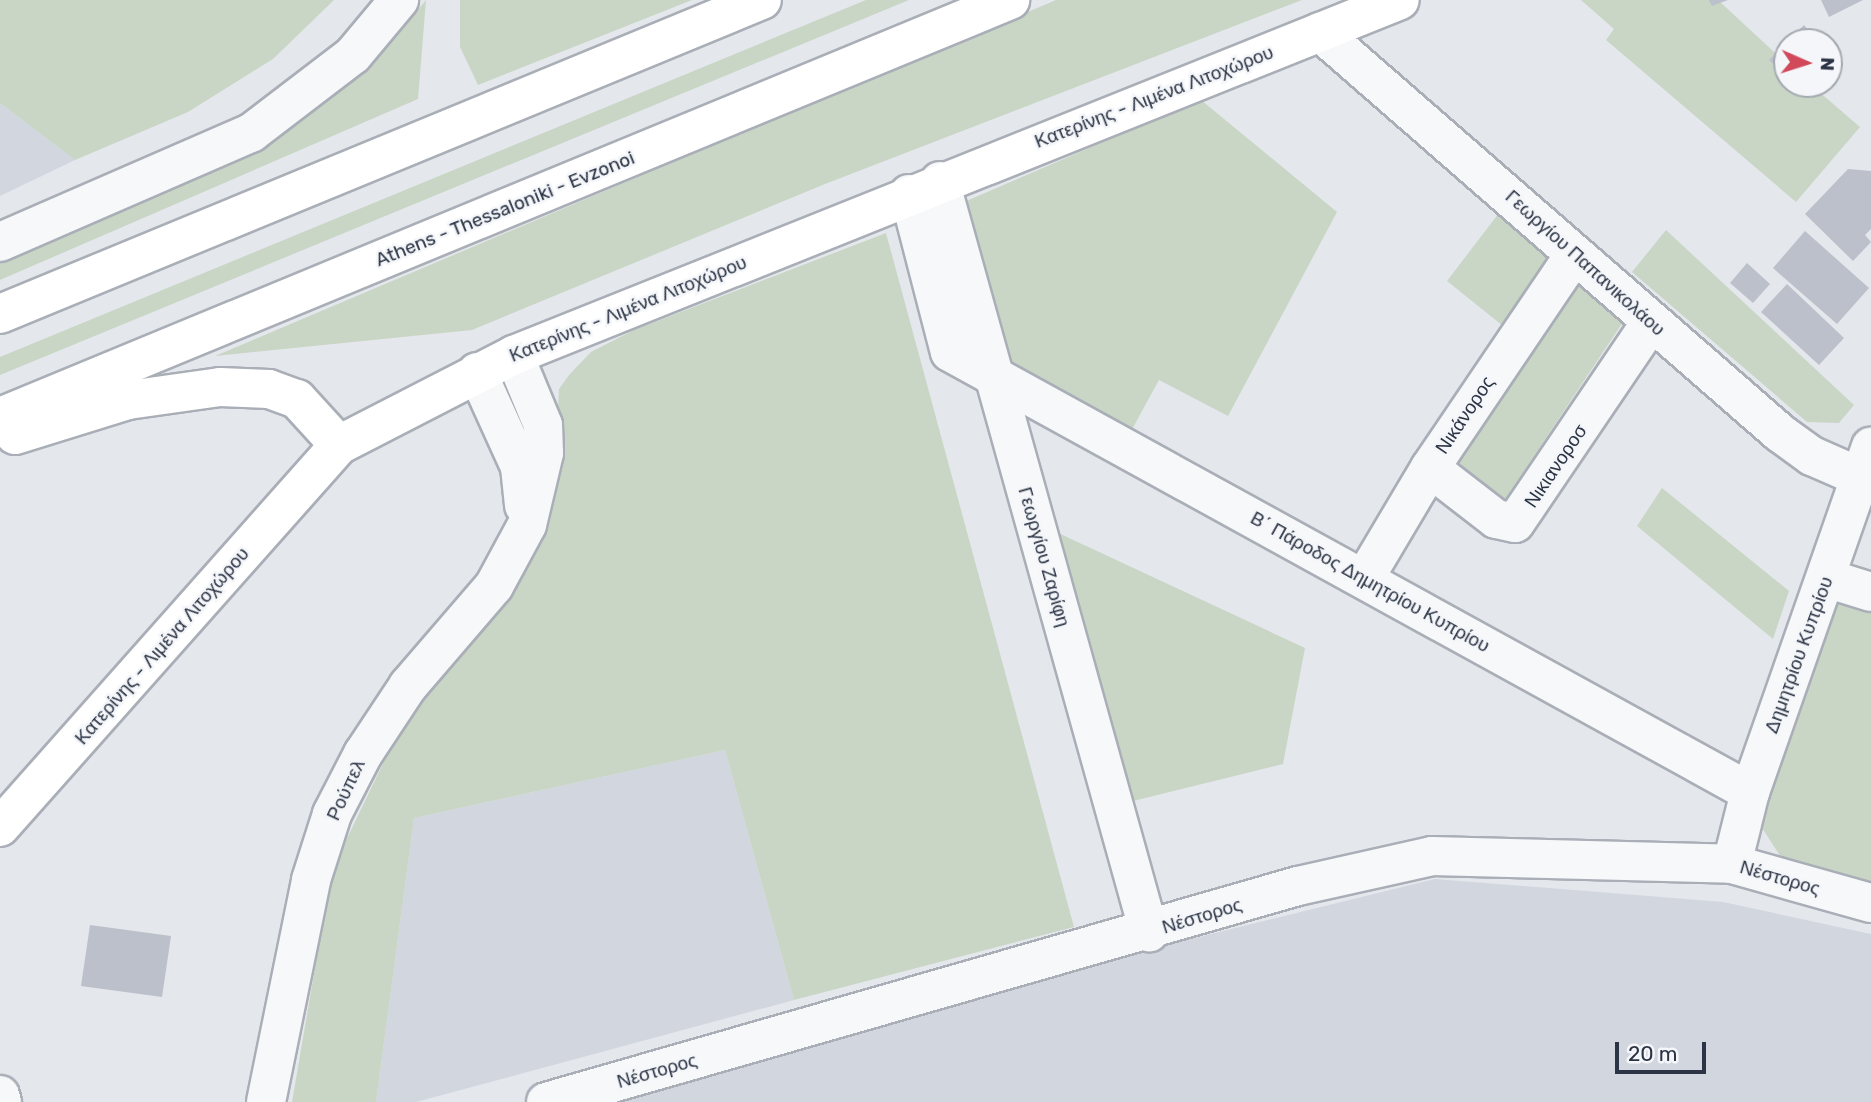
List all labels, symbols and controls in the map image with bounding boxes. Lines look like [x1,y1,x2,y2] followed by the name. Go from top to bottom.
[1773,28,1843,98] north arrow
[1031,41,1277,153] street label: Κατερίνης - Λιμένα Λιτοχώρου
[1816,57,1839,71] text: N
[372,146,638,272] street label: Athens - Thessaloniki - Evzonoi
[1501,185,1669,341] street label: Γεωργίου Παπανικολάου
[506,251,750,367] street label: Κατερίνης - Λιμένα Λιτοχώρου
[1431,372,1499,458] street label: Νικάνορος
[1520,420,1592,512] street label: Νικιανοροσ
[1013,484,1075,630] street label: Γεωργίου Ζαρίφη
[1247,507,1493,657] street label: Β΄ Πάροδος Δημητρίου Κυπρίου
[70,543,254,749] street label: Κατερίνης - Λιμένα Λιτοχώρου
[1760,574,1838,736] street label: Δημητρίου Κυπρίου
[322,756,370,824] street label: Ρούπελ
[1737,856,1823,900] street label: Νέστορος
[1159,893,1245,939] street label: Νέστορος
[1619,1028,1710,1072] scale bar
[1628,1041,1677,1066] text: 20 m
[614,1049,700,1093] street label: Νέστορος

